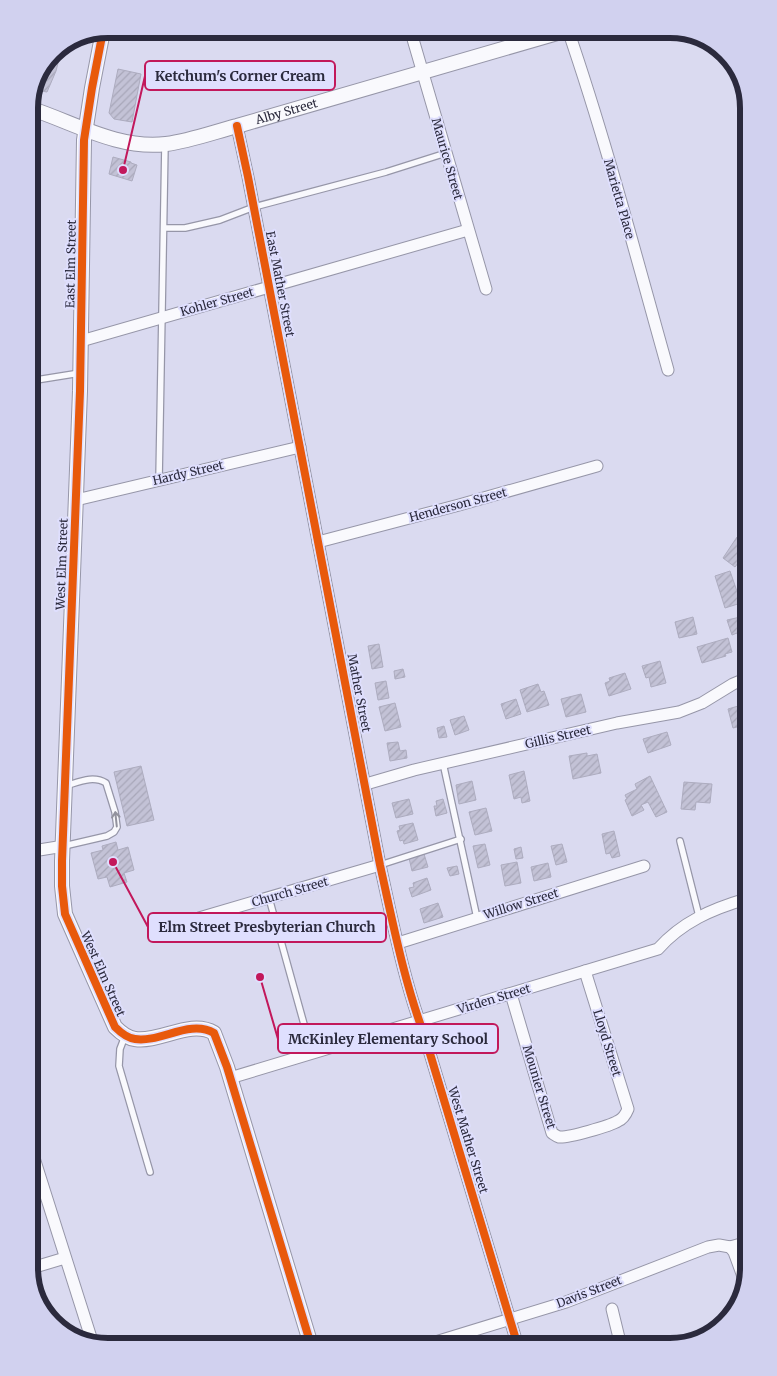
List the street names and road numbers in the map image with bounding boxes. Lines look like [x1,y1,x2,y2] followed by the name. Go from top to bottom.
[253,95,319,127] street label: Alby Street
[429,116,466,202] street label: Maurice Street
[601,157,638,241] street label: Marietta Place
[62,219,79,308] street label: East Elm Street
[263,230,298,338] street label: East Mather Street
[178,284,256,319] street label: Kohler Street
[151,457,225,488] street label: Hardy Street
[407,484,509,525] street label: Henderson Street
[52,518,71,611] street label: West Elm Street
[345,652,375,734] street label: Mather Street
[524,722,592,751] street label: Gillis Street
[250,873,330,910] street label: Church Street
[481,885,560,922] street label: Willow Street
[78,928,129,1019] street label: West Elm Street
[455,980,532,1017] street label: Virden Street
[590,1008,625,1078] street label: Lloyd Street
[520,1043,559,1131] street label: Mounier Street
[445,1084,492,1195] street label: West Mather Street
[554,1272,624,1311] street label: Davis Street

